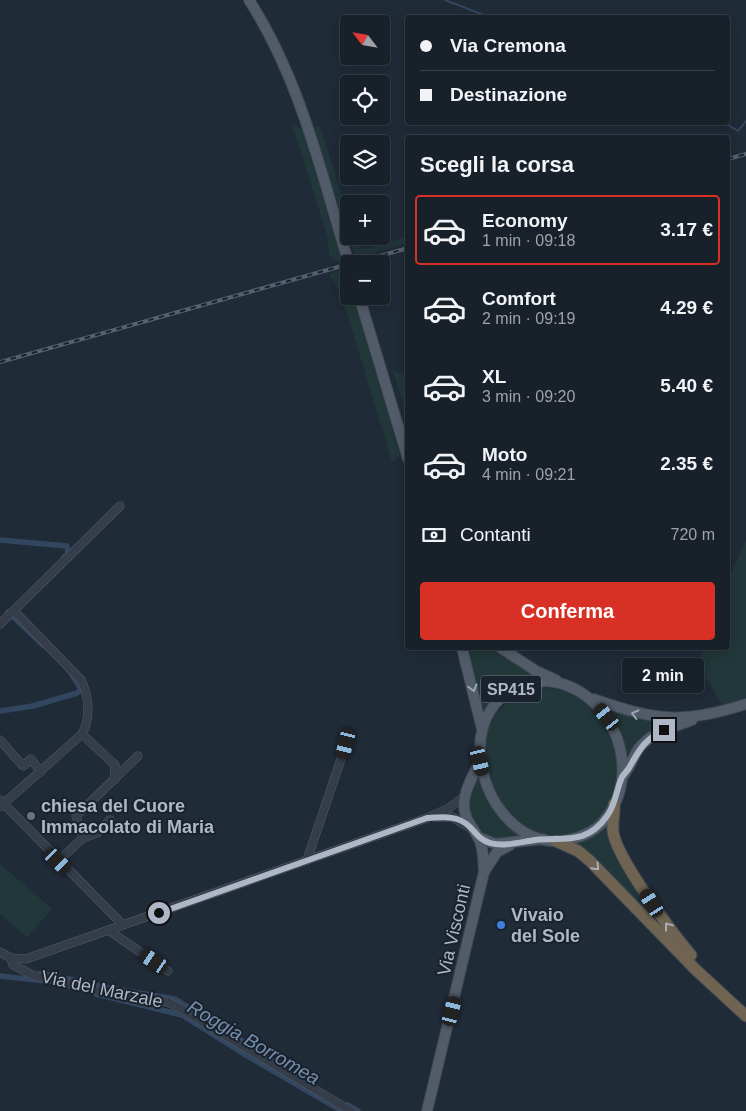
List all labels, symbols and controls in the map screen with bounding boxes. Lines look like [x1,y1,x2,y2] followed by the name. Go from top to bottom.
[340,15,390,65] north arrow
[340,15,390,305] map controls
[450,35,566,56] text: Via Cremona
[340,75,390,125] button: locate
[450,84,567,105] text: Destinazione
[340,135,390,185] button: layers
[420,152,574,177] text: Scegli la corsa
[340,195,390,245] button: +
[422,208,467,253] icon: car
[482,210,568,231] text: Economy
[660,219,713,240] text: 3.17 €
[482,232,575,249] text: 1 min · 09:18
[340,255,390,305] button: −
[422,286,467,331] icon: car
[482,288,556,309] text: Comfort
[660,297,713,318] text: 4.29 €
[482,310,575,327] text: 2 min · 09:19
[422,364,467,409] icon: car
[482,366,506,387] text: XL
[660,375,713,396] text: 5.40 €
[482,388,575,405] text: 3 min · 09:20
[422,442,467,487] icon: car
[482,444,527,465] text: Moto
[660,453,713,474] text: 2.35 €
[482,466,575,483] text: 4 min · 09:21
[420,521,448,549] icon: cash
[460,524,531,545] text: Contanti
[671,526,715,543] text: 720 m
[420,582,715,640] button: Conferma
[623,658,705,692] callout: 2 min
[642,667,684,684] text: 2 min
[481,676,541,702] road number: SP415
[467,684,478,693] one-way arrow
[591,701,622,733] car
[632,709,640,719] one-way arrow
[653,719,675,741] route end
[335,728,356,760] car
[469,745,490,777] car
[41,796,215,837] place label: chiesa del Cuore Immacolato di Maria
[25,810,37,822] marker: chiesa del Cuore Immacolato di Maria
[41,845,74,877] car
[590,862,599,871] one-way arrow
[434,882,474,978] street label: Via Visconti
[637,886,666,920] car
[148,902,170,924] route start
[511,905,580,946] place label: Vivaio del Sole
[495,919,507,931] marker: Vivaio del Sole
[666,923,674,932] one-way arrow
[137,946,170,976] car
[39,966,165,1012] street label: Via del Marzale
[441,995,462,1027] car
[184,996,323,1089] water label: Roggia Borromea

